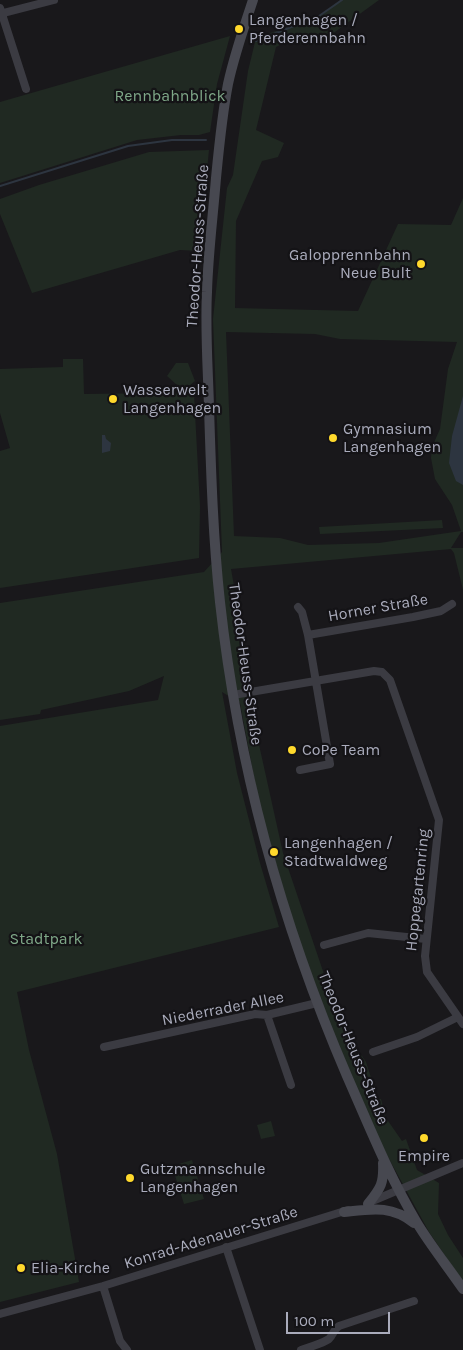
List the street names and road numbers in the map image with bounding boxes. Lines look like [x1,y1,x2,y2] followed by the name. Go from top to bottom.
[183,164,213,328] street label: Theodor-Heuss-Straße
[224,582,266,746] street label: Theodor-Heuss-Straße
[327,590,429,626] street label: Horner Straße
[402,828,434,952] street label: Hoppegartenring
[313,969,393,1127] street label: Theodor-Heuss-Straße
[160,988,286,1030] street label: Niederrader Allee
[122,1202,300,1274] street label: Konrad-Adenauer-Straße

